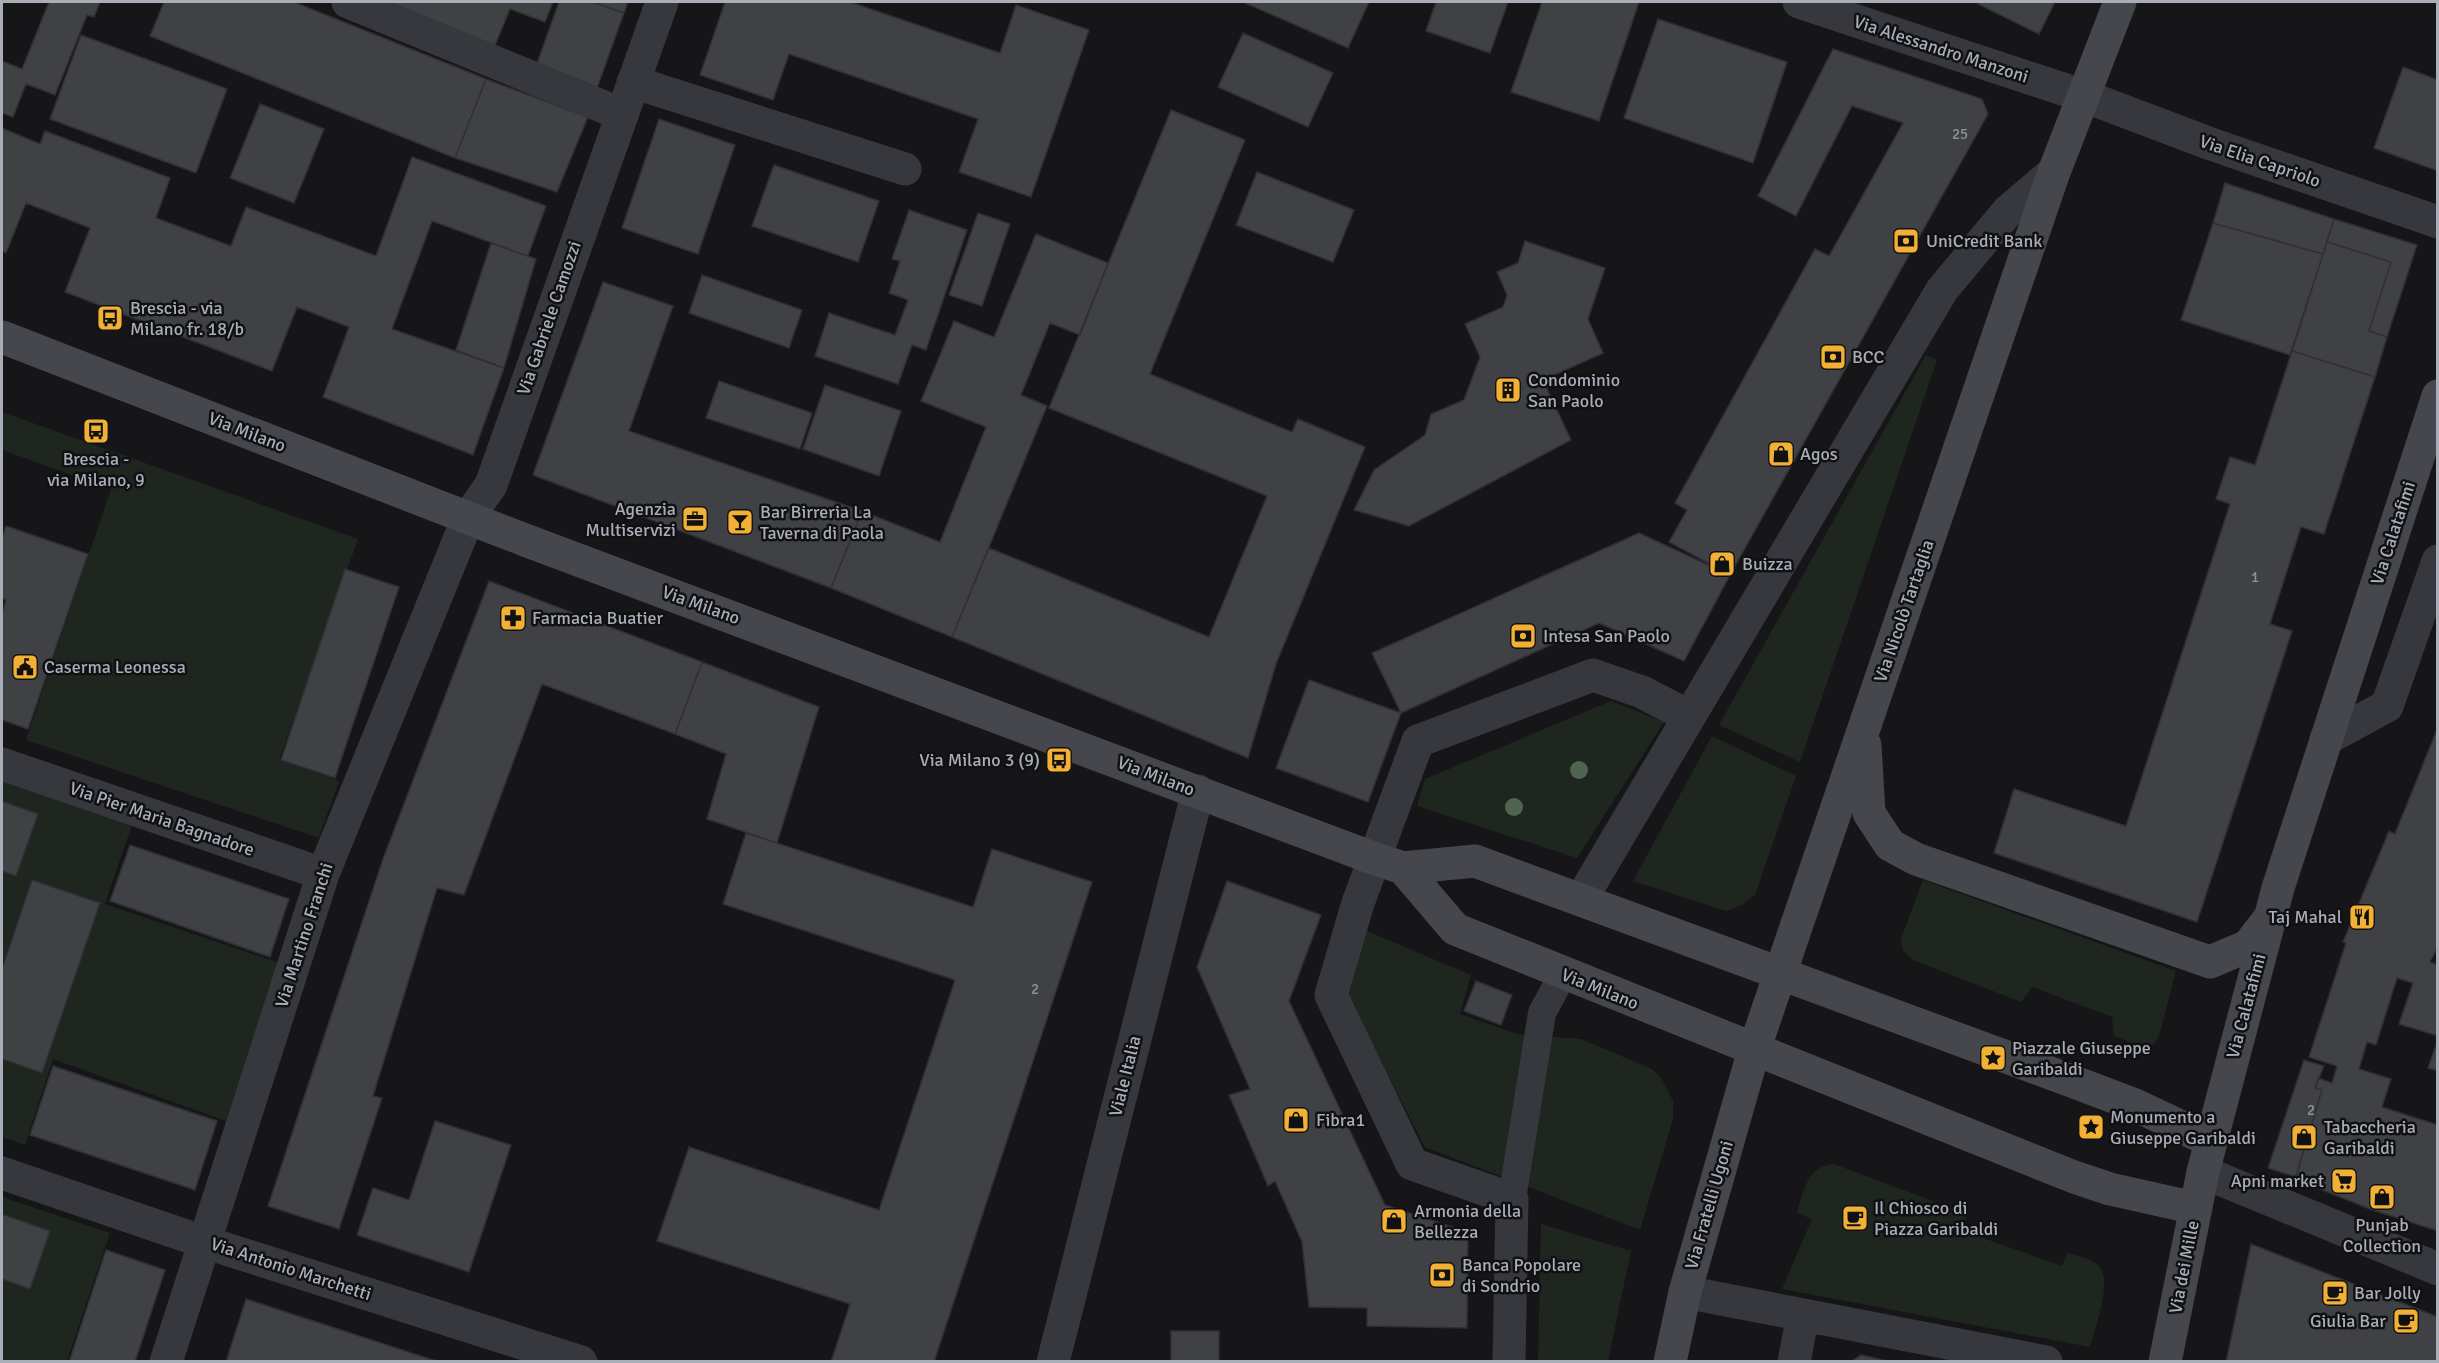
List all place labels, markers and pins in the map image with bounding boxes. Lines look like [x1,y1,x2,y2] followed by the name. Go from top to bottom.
[1891,226,1921,256] bank icon: UniCredit Bank
[1926,230,2042,252] place label: UniCredit Bank
[130,297,244,340] place label: Brescia - via Milano fr. 18/b
[95,303,125,333] bus stop icon: Brescia - via Milano fr. 18/b
[1818,342,1848,372] bank icon: BCC
[1852,346,1885,368] place label: BCC
[1528,369,1620,412] place label: Condominio San Paolo
[1493,375,1523,405] building icon: Condominio San Paolo
[81,416,111,446] bus stop icon: Brescia - via Milano, 9
[1766,439,1796,469] shop icon: Agos
[1800,443,1838,465] place label: Agos
[47,448,145,491] place label: Brescia - via Milano, 9
[586,498,676,541] place label: Agenzia Multiservizi
[760,501,884,544] place label: Bar Birreria La Taverna di Paola
[680,504,710,534] office icon: Agenzia Multiservizi
[725,507,755,537] bar icon: Bar Birreria La Taverna di Paola
[1707,549,1737,579] shop icon: Buizza
[1742,553,1793,575] place label: Buizza
[498,603,528,633] pharmacy icon: Farmacia Buatier
[532,607,664,629] place label: Farmacia Buatier
[1508,621,1538,651] bank icon: Intesa San Paolo
[1543,625,1670,647] place label: Intesa San Paolo
[10,652,40,682] public building icon: Caserma Leonessa
[44,656,186,678] place label: Caserma Leonessa
[1044,745,1074,775] bus stop icon: Via Milano 3 (9)
[919,749,1040,771] place label: Via Milano 3 (9)
[2347,902,2377,932] restaurant icon: Taj Mahal
[2268,906,2342,928] place label: Taj Mahal
[2012,1037,2151,1080] place label: Piazzale Giuseppe Garibaldi
[1978,1043,2008,1073] place icon: Piazzale Giuseppe Garibaldi
[1281,1105,1311,1135] shop icon: Fibra1
[2110,1106,2256,1149] place label: Monumento a Giuseppe Garibaldi
[1316,1109,1365,1131] place label: Fibra1
[2076,1112,2106,1142] place icon: Monumento a Giuseppe Garibaldi
[2324,1116,2416,1159] place label: Tabaccheria Garibaldi
[2289,1122,2319,1152] shop icon: Tabaccheria Garibaldi
[2329,1166,2359,1196] supermarket icon: Apni market
[2231,1170,2324,1192] place label: Apni market
[2367,1182,2397,1212] shop icon: Punjab Collection
[1874,1197,1998,1240] place label: Il Chiosco di Piazza Garibaldi
[1414,1200,1521,1243] place label: Armonia della Bellezza
[1840,1203,1870,1233] cafe icon: Il Chiosco di Piazza Garibaldi
[1379,1206,1409,1236] shop icon: Armonia della Bellezza
[2343,1214,2421,1257] place label: Punjab Collection
[1462,1254,1581,1297] place label: Banca Popolare di Sondrio
[1427,1260,1457,1290] bank icon: Banca Popolare di Sondrio
[2320,1278,2350,1308] cafe icon: Bar Jolly
[2354,1282,2421,1304] place label: Bar Jolly
[2391,1306,2421,1336] cafe icon: Giulia Bar
[2310,1310,2386,1332] place label: Giulia Bar

